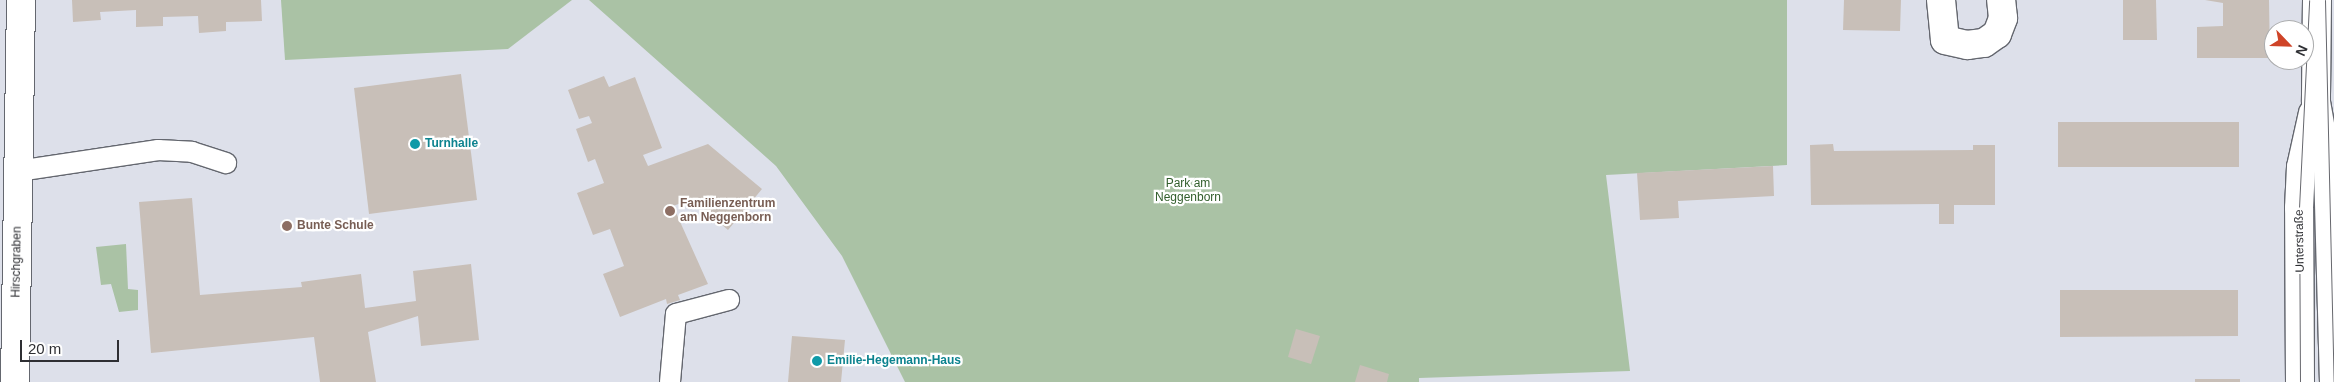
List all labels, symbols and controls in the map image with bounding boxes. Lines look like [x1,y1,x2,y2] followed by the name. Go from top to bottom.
[2264,20,2314,70] north arrow
[2292,43,2311,59] text: N
[425,137,478,151] place label: Turnhalle
[409,138,421,150] marker: Turnhalle
[1155,177,1221,205] park label: Park am Neggenborn
[680,197,775,225] place label: Familienzentrum am Neggenborn
[664,205,676,217] marker: Familienzentrum am Neggenborn
[2292,209,2308,273] street label: Unterstraße
[297,219,374,233] place label: Bunte Schule
[281,220,293,232] marker: Bunte Schule
[9,226,25,298] street label: Hirschgraben
[22,330,121,362] scale bar
[28,340,61,357] text: 20 m
[827,354,961,368] place label: Emilie-Hegemann-Haus
[811,355,823,367] marker: Emilie-Hegemann-Haus

